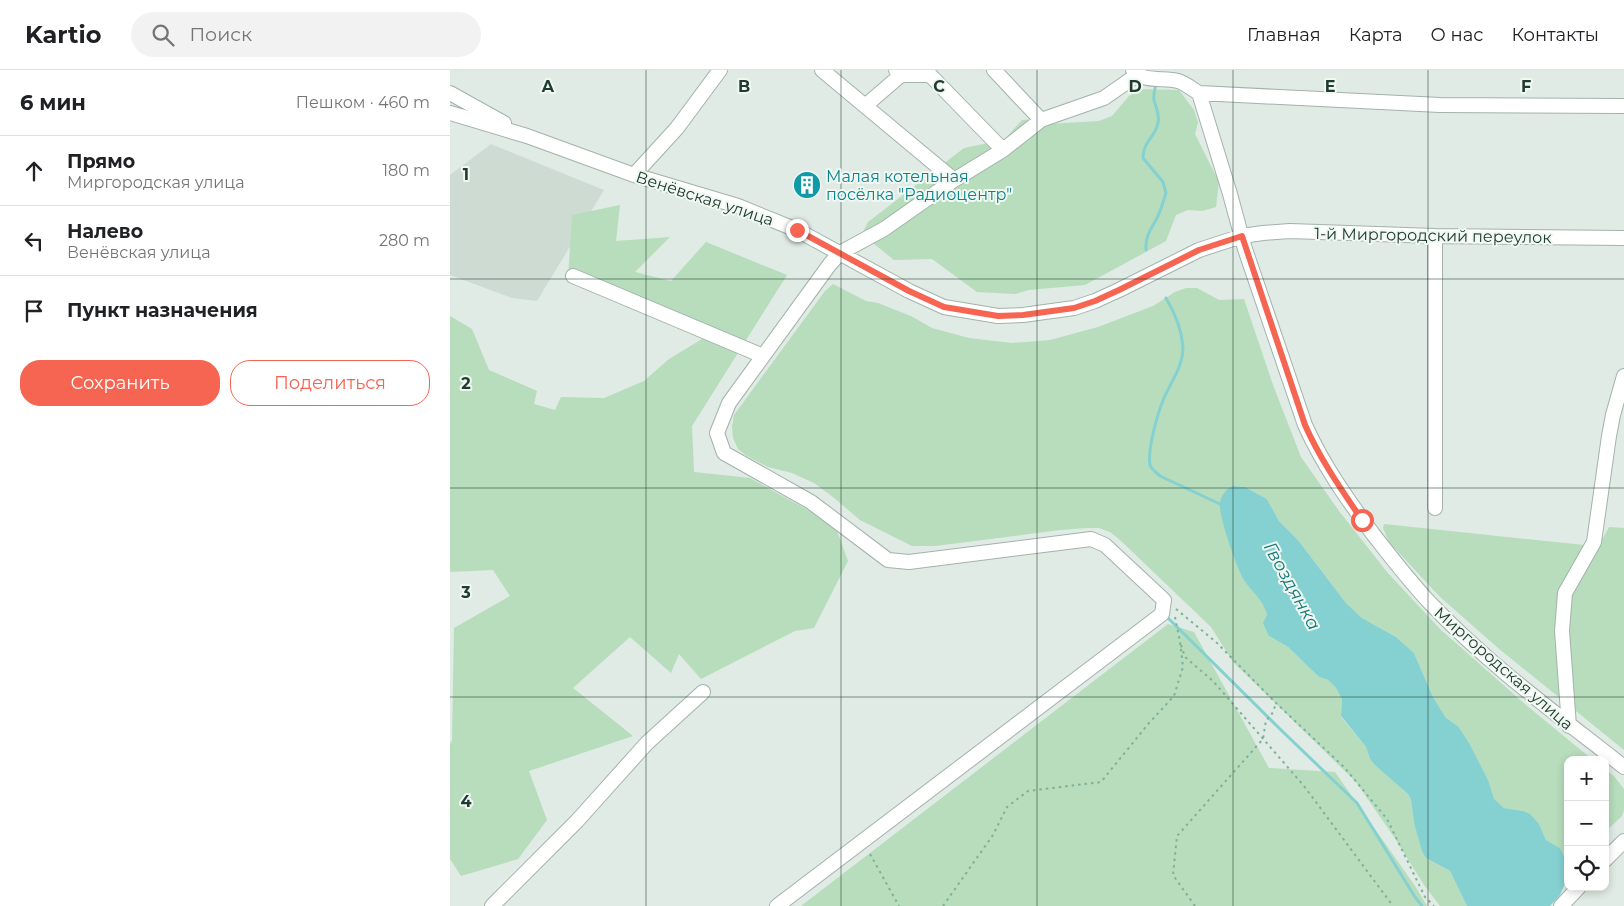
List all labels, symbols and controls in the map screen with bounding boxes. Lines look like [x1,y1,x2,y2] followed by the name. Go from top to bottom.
[131,12,481,57] search box
[25,20,101,49] text: Kartio
[149,21,177,49] icon: search
[189,23,252,46] text: Поиск
[1247,24,1321,46] text: Главная
[1349,24,1403,46] text: Карта
[1431,24,1483,46] text: О нас
[1511,24,1599,46] text: Контакты
[541,77,555,96] text: A
[738,77,750,96] text: B
[933,77,945,96] text: C
[1128,77,1142,96] text: D
[1325,77,1335,96] text: E
[1521,77,1531,96] text: F
[20,90,86,115] text: 6 мин
[296,93,430,112] text: Пешком · 460 m
[67,150,135,173] text: Прямо
[20,157,48,185] icon: ahead
[382,161,430,180] text: 180 m
[463,165,469,184] text: 1
[634,167,776,230] street label: Венёвская улица
[826,167,1012,204] place label: Малая котельная посёлка "Радиоцентр"
[792,170,822,200] building icon: Малая котельная посёлка "Радиоцентр"
[67,173,245,192] text: Миргородская улица
[786,219,809,242] route end
[67,220,143,243] text: Налево
[1314,224,1553,247] street label: 1-й Миргородский переулок
[20,227,48,255] icon: left
[379,231,430,250] text: 280 m
[67,243,211,262] text: Венёвская улица
[20,297,48,325] icon: arrive
[67,299,258,322] text: Пункт назначения
[20,360,220,406] button: Сохранить
[230,360,430,406] button: Поделиться
[461,374,471,393] text: 2
[1351,509,1374,532] route start
[1259,538,1325,634] water label: Гвоздянка
[460,583,471,602] text: 3
[1430,603,1577,734] street label: Миргородская улица
[1564,756,1609,891] map controls
[1564,756,1609,801] button: +
[460,792,472,811] text: 4
[1564,801,1609,846] button: −
[1564,846,1609,891] button: locate

